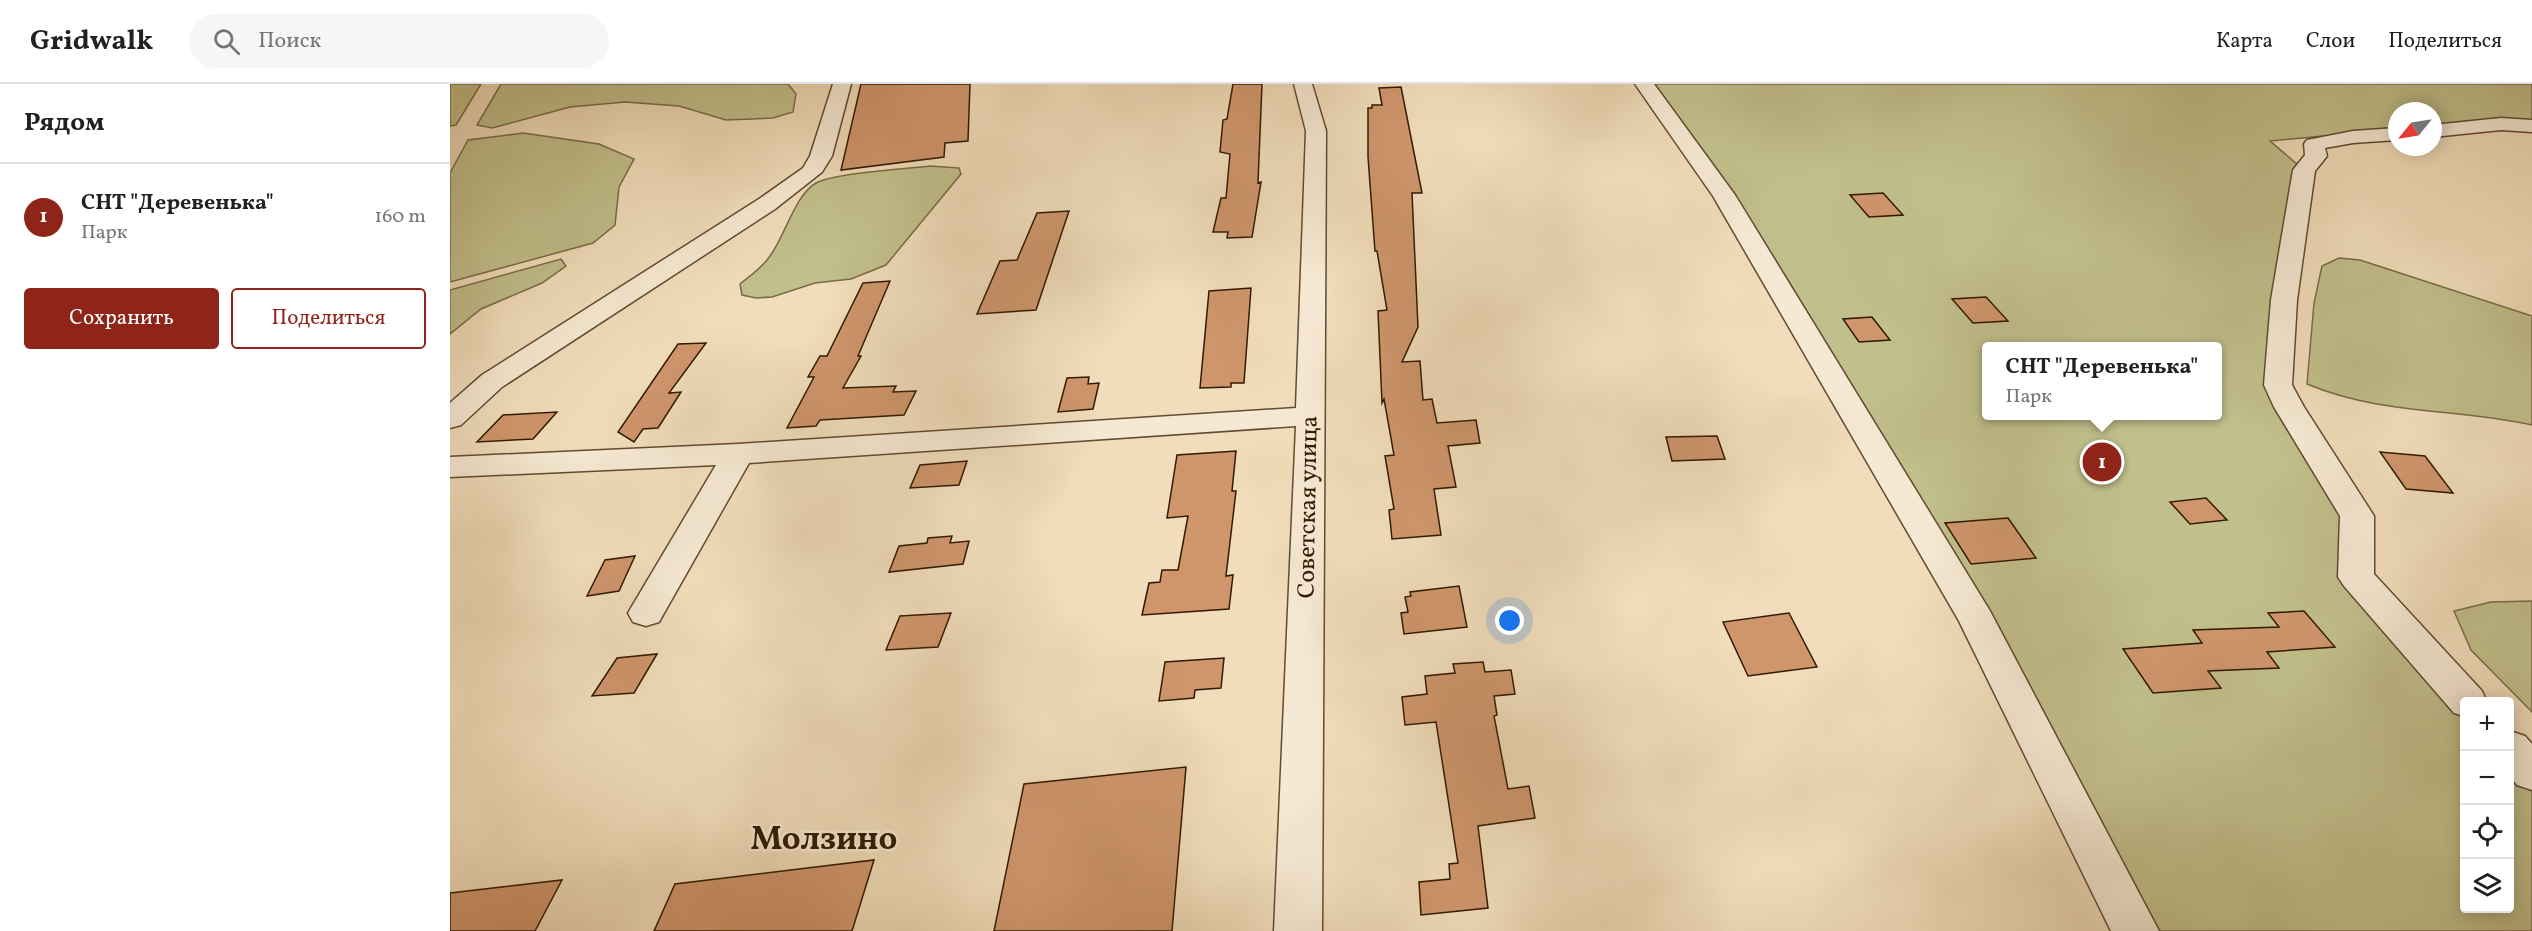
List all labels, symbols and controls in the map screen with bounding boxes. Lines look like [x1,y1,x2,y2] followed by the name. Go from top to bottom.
[189,14,609,68] search box
[30,22,153,61] text: Gridwalk
[210,25,243,58] icon: search
[258,26,321,57] text: Поиск
[2216,27,2273,56] text: Карта
[2306,27,2355,56] text: Слои
[2388,27,2502,56] text: Поделиться
[2388,102,2442,156] north arrow
[24,105,104,141] text: Рядом
[81,188,274,219] text: СНТ "Деревенька"
[39,203,48,231] text: 1
[374,203,426,231] text: 160 m
[81,219,127,247] text: Парк
[24,288,219,349] button: Сохранить
[231,288,426,349] button: Поделиться
[1982,342,2222,420] popup
[2006,352,2198,383] text: СНТ "Деревенька"
[2006,383,2052,411] text: Парк
[1290,415,1328,599] street label: Советская улица
[2082,440,2122,484] pin: 1
[1495,606,1524,635] your location
[2460,697,2514,913] map controls
[2460,697,2514,751] button: +
[2460,751,2514,805] button: −
[2460,805,2514,859] button: locate
[751,818,897,864] district label: Молзино
[2460,859,2514,913] button: layers

